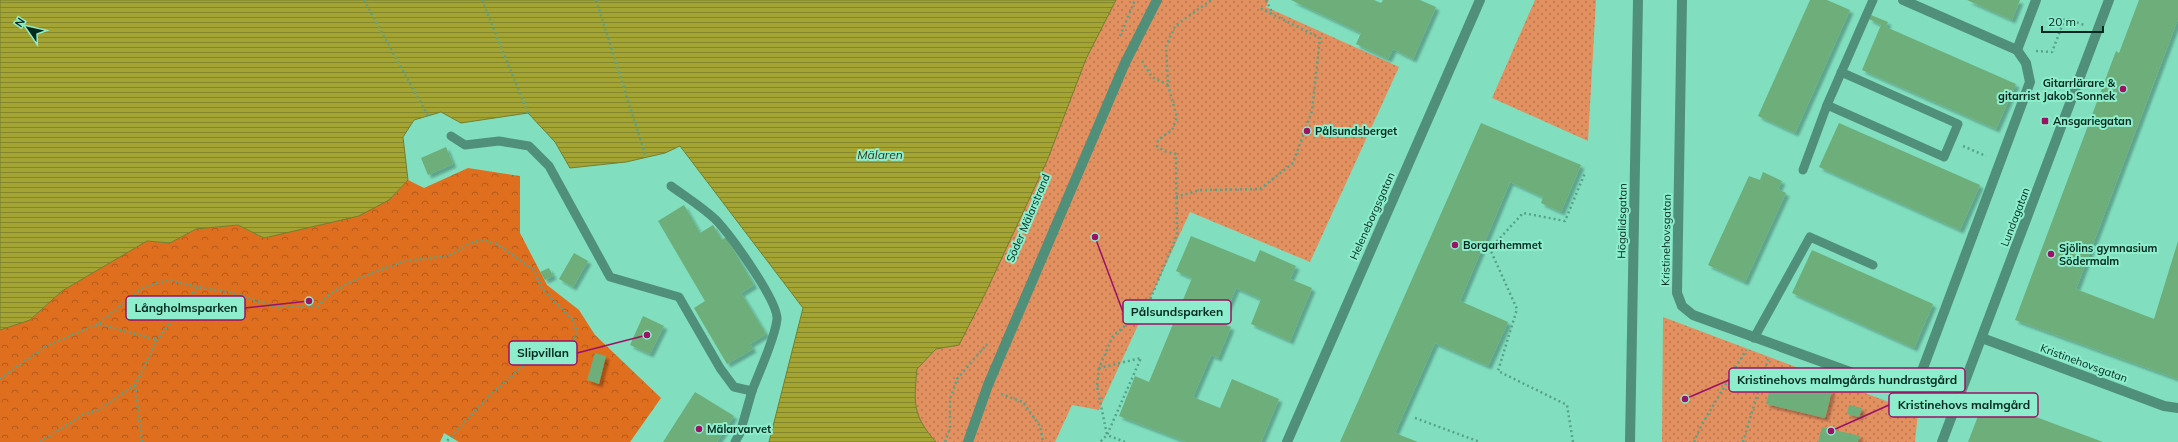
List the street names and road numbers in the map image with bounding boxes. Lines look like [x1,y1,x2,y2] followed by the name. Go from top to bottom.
[1346,170,1398,262] street label: Heleneborgsgatan
[1003,172,1053,264] street label: Söder Mälarstrand
[1614,183,1630,259] street label: Högalidsgatan
[1997,186,2033,248] street label: Lundagatan
[1658,194,1674,286] street label: Kristinehovsgatan
[2038,341,2130,385] street label: Kristinehovsgatan

